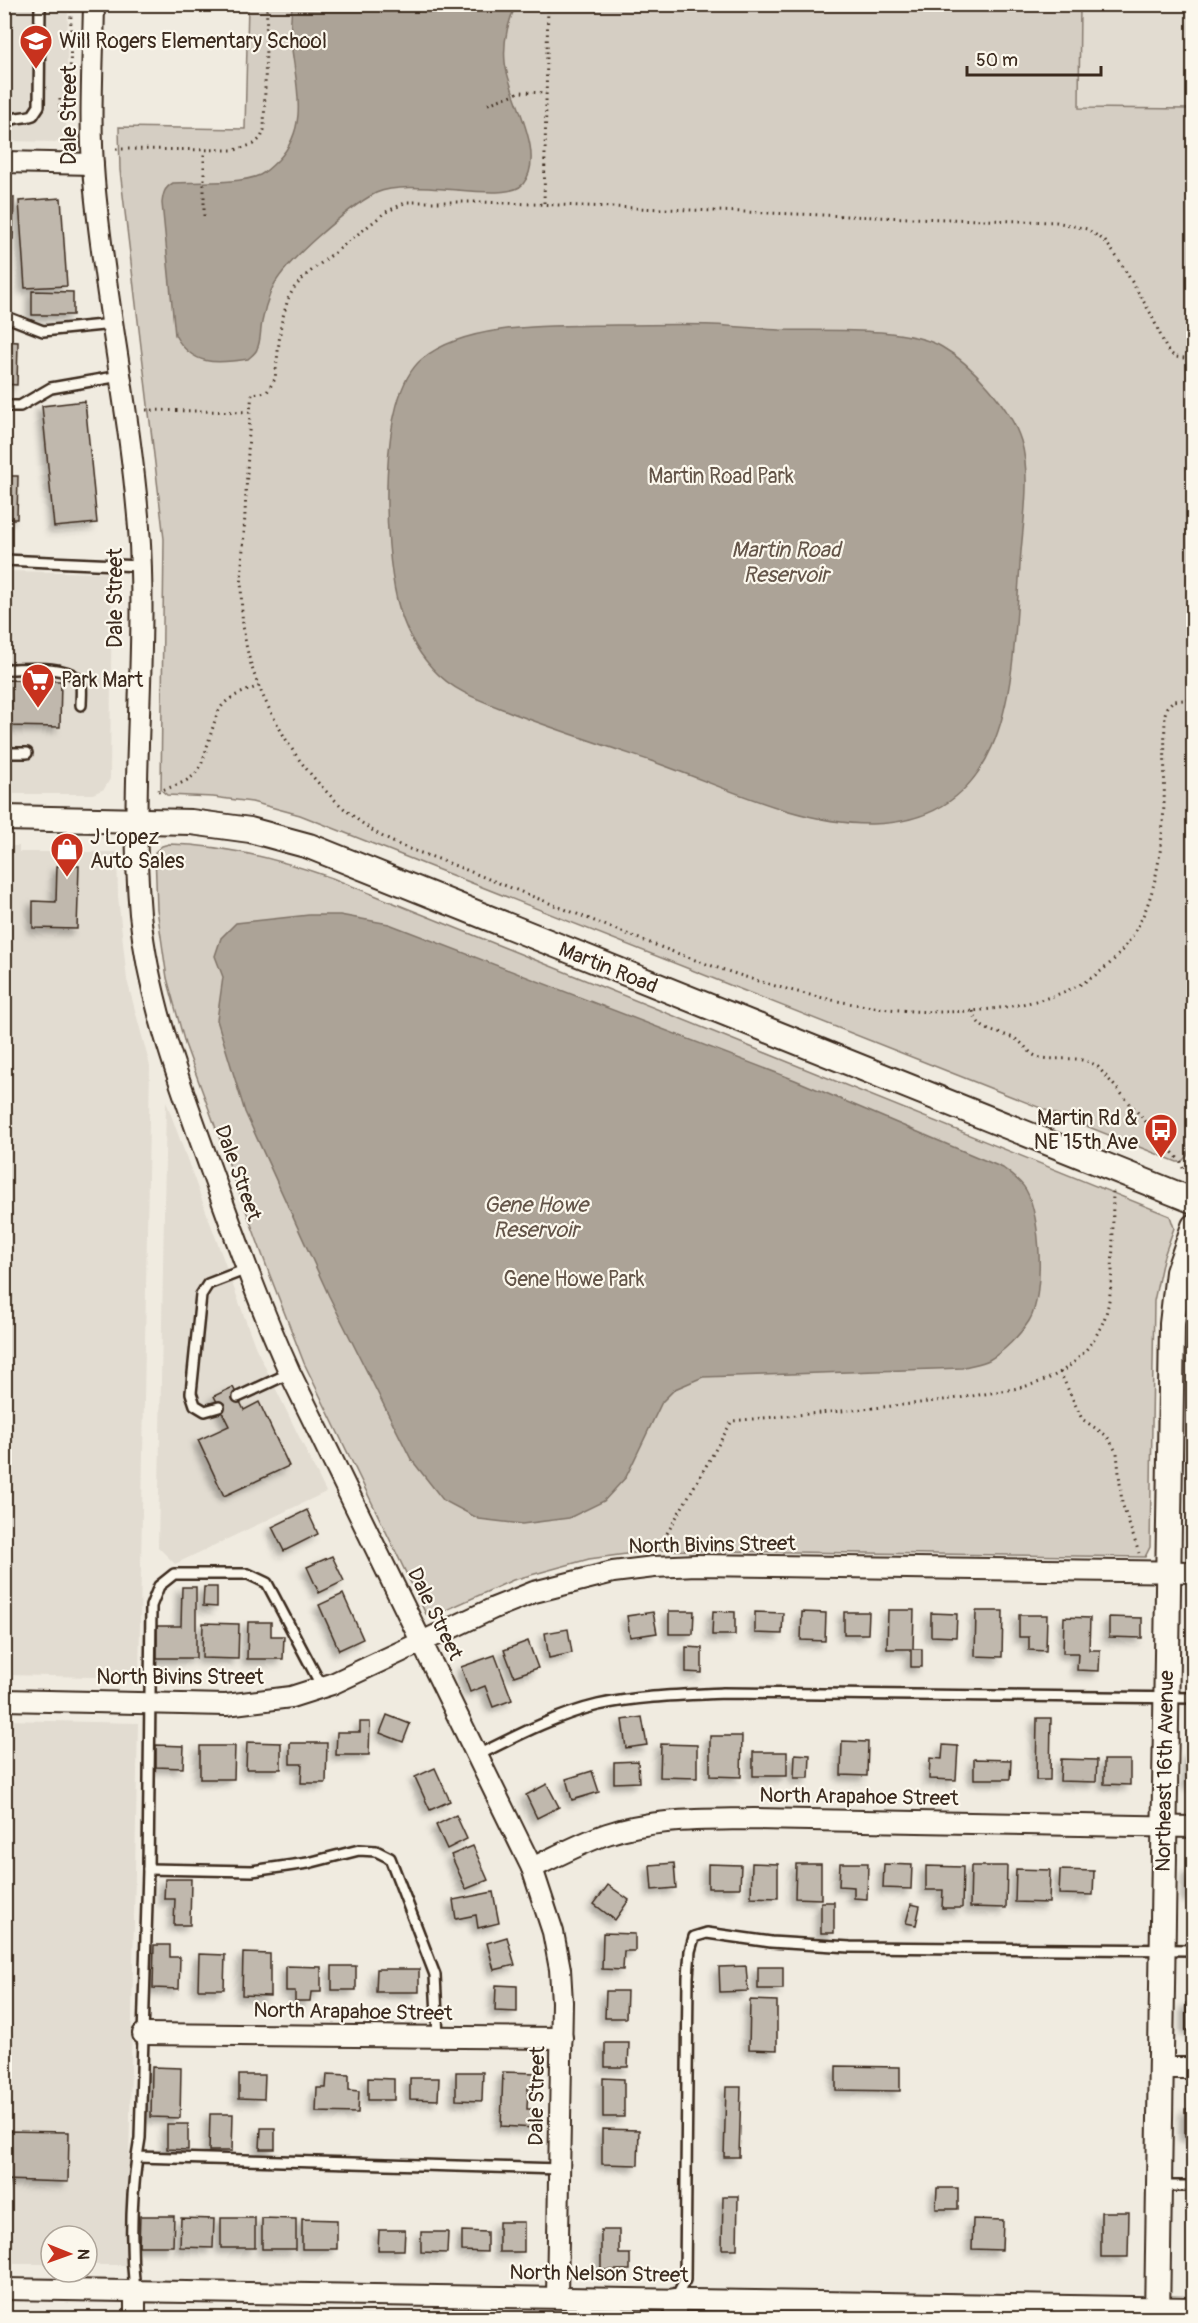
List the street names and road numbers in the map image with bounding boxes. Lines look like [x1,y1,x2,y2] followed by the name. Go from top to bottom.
[56,65,83,165] street label: Dale Street
[102,548,129,648] street label: Dale Street
[555,936,661,1000] street label: Martin Road
[208,1121,268,1225] street label: Dale Street
[628,1530,796,1560] street label: North Bivins Street
[401,1563,469,1665] street label: Dale Street
[96,1664,264,1691] street label: North Bivins Street
[1150,1669,1180,1872] street label: Northeast 16th Avenue
[759,1782,959,1812] street label: North Arapahoe Street
[253,1997,453,2027] street label: North Arapahoe Street
[523,2045,551,2146] street label: Dale Street
[509,2259,689,2289] street label: North Nelson Street

